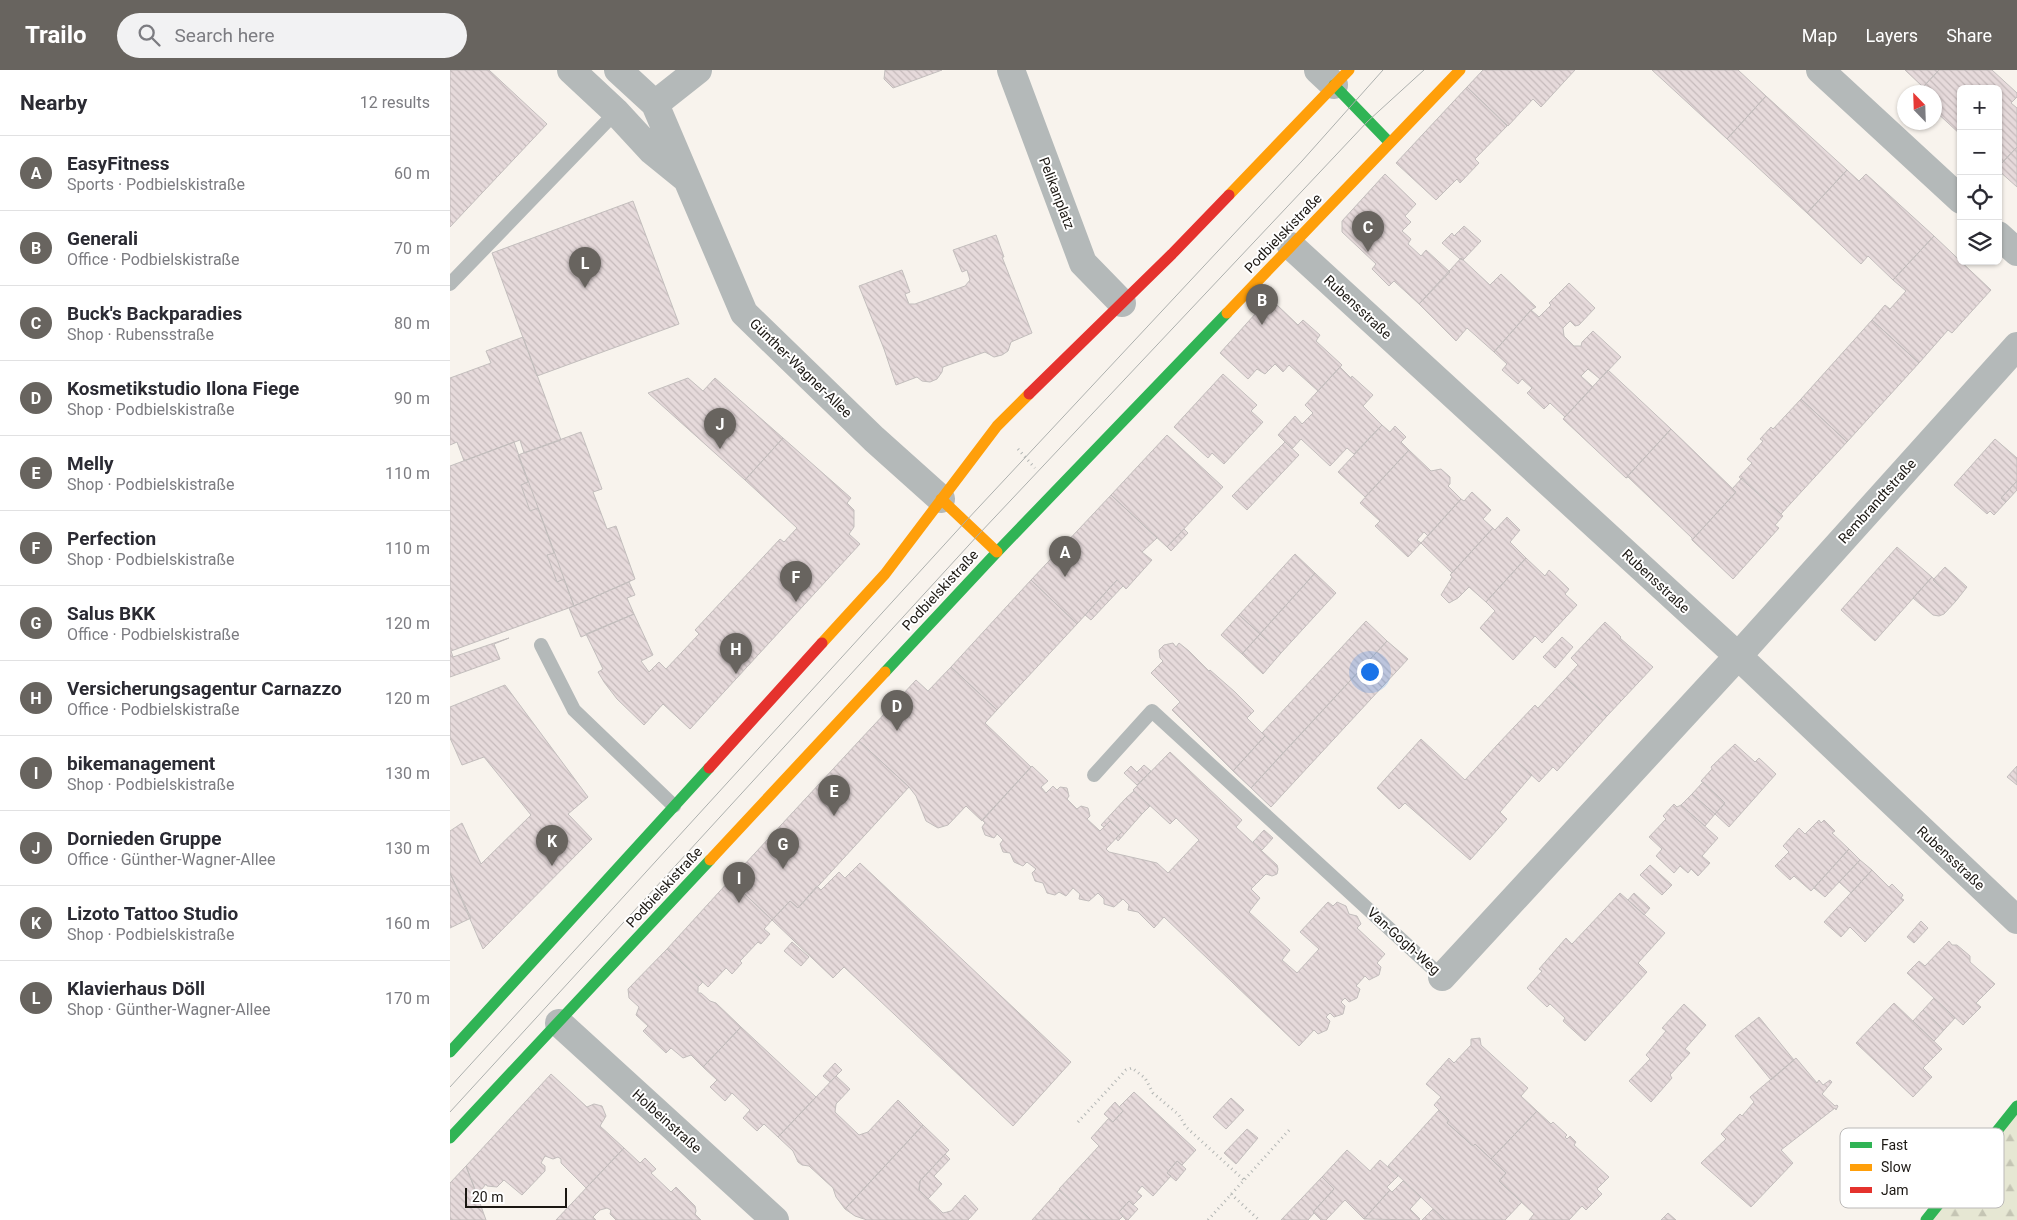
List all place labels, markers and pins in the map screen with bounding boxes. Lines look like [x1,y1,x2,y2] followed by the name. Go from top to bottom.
[1352,211,1384,252] pin: C
[569,247,601,288] pin: L
[1246,284,1278,325] pin: B
[704,408,736,449] pin: J
[1049,536,1081,577] pin: A
[780,561,812,602] pin: F
[720,633,752,674] pin: H
[881,690,913,731] pin: D
[818,775,850,816] pin: E
[536,825,568,866] pin: K
[767,828,799,869] pin: G
[723,862,755,903] pin: I

